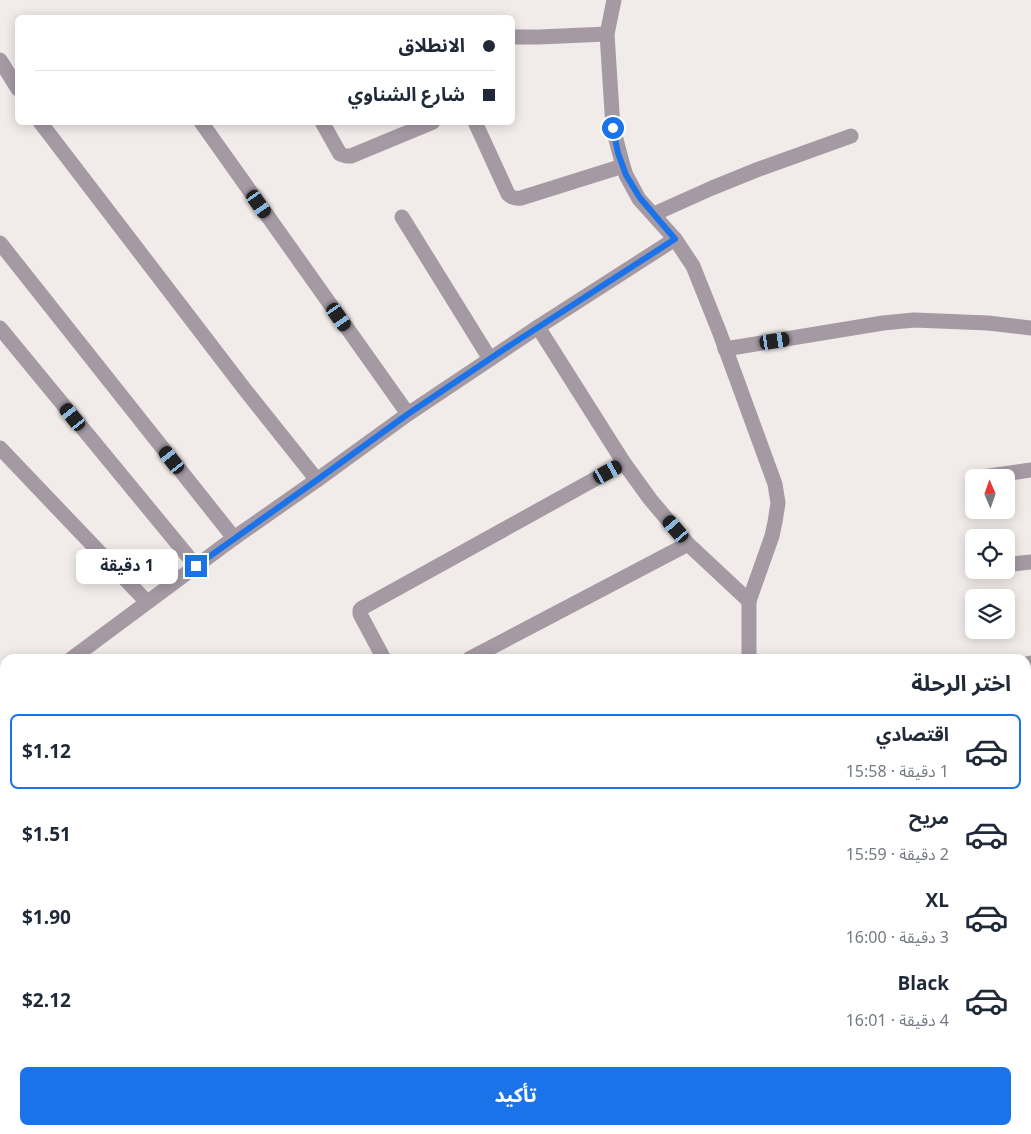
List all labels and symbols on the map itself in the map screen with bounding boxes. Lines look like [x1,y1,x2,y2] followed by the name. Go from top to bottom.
[602,117,624,139] route start
[244,187,273,221] car
[324,300,353,334] car
[759,331,790,351] car
[57,401,88,433] car
[156,444,187,476] car
[591,458,624,486] car
[965,469,1015,519] north arrow
[660,513,691,545] car
[76,548,178,584] callout: 1 دقيقة
[185,555,207,577] route end

